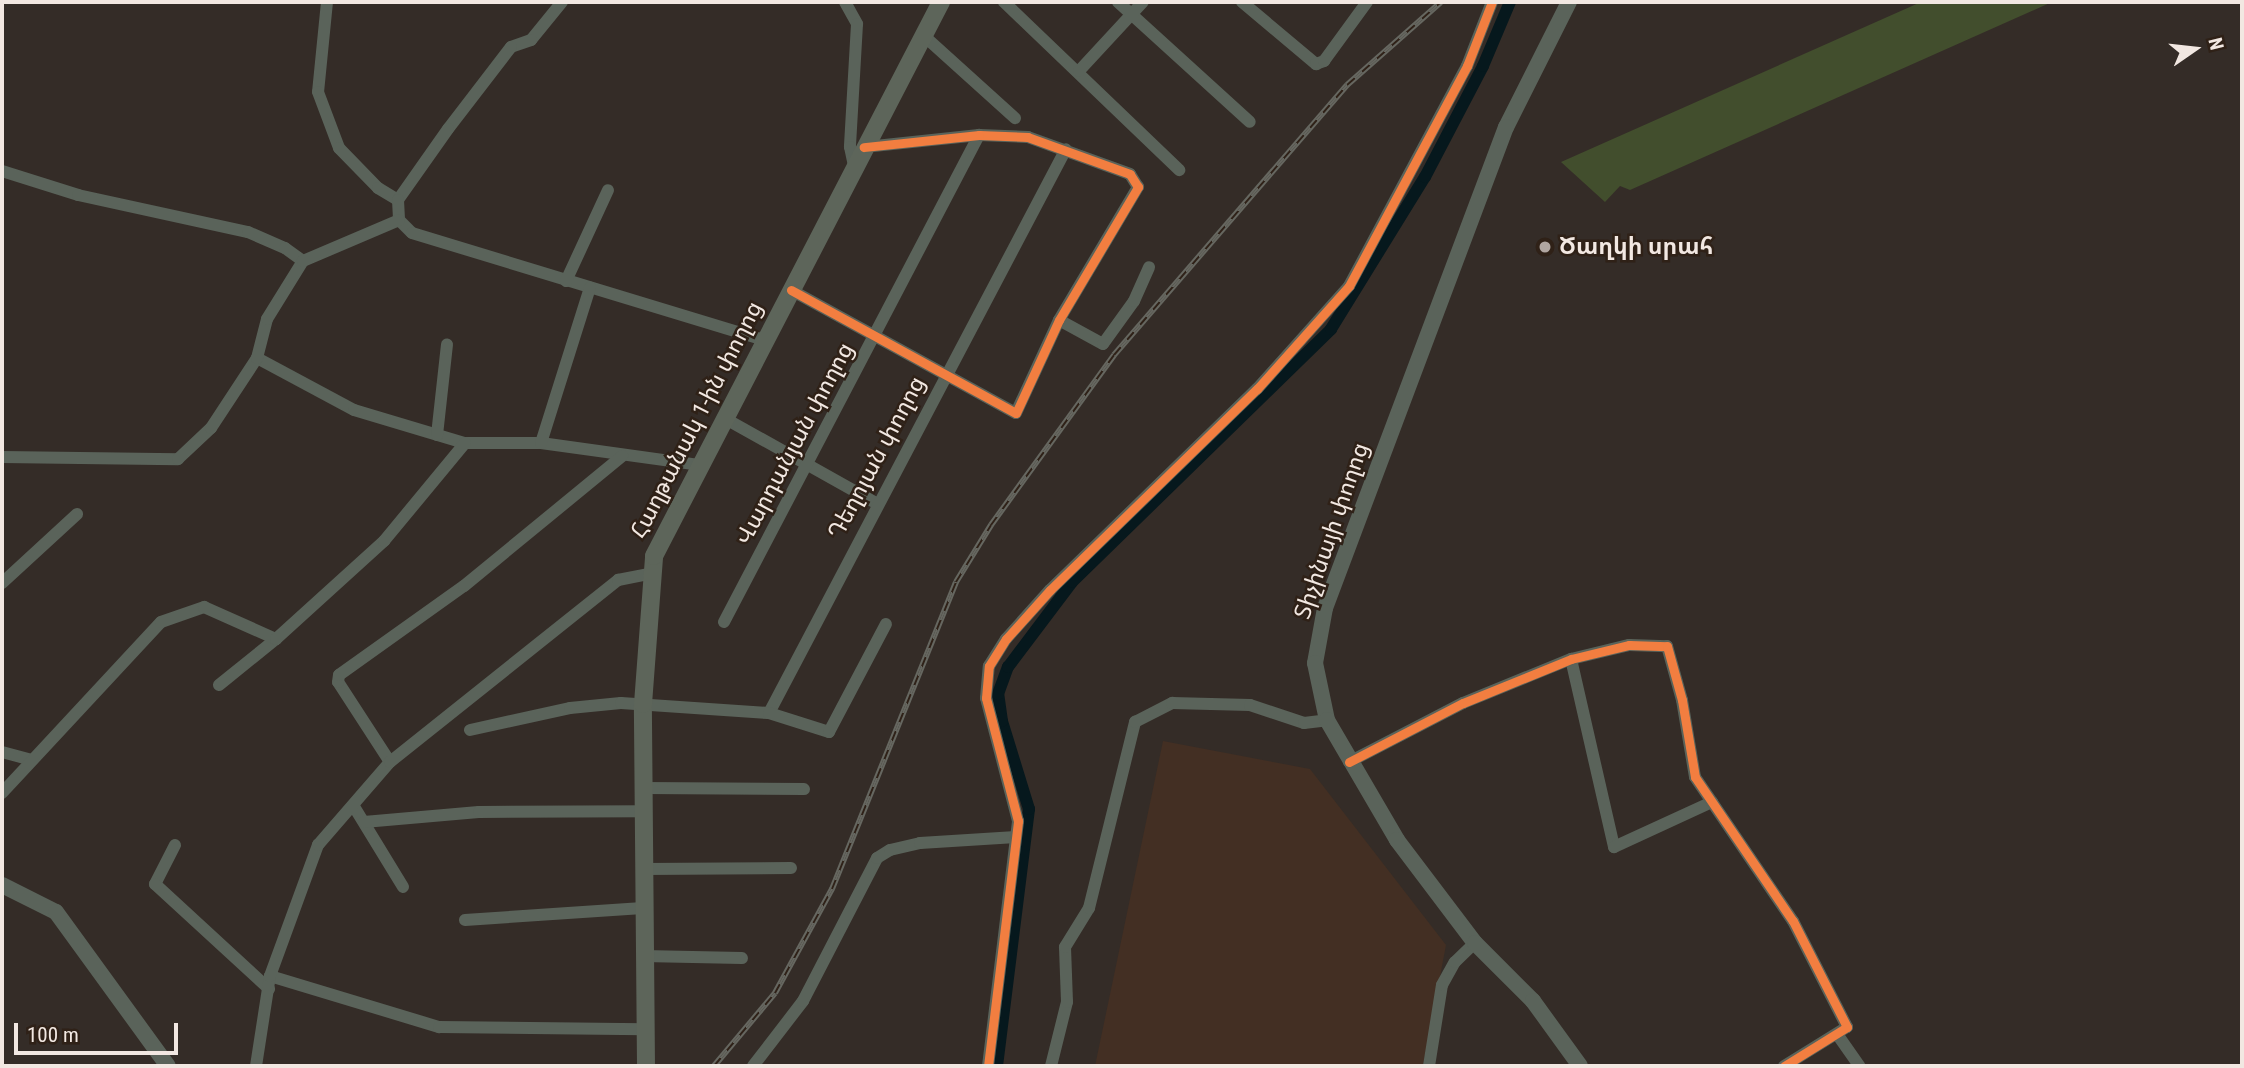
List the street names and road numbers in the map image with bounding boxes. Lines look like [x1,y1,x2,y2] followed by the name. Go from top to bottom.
[625,297,769,543] street label: Հաղթանակ 1-ին փողոց
[730,338,860,550] street label: Վարդանյան փողոց
[822,372,932,544] street label: Դեղոյան փողոց
[1289,439,1375,623] street label: Տիչինայի փողոց

